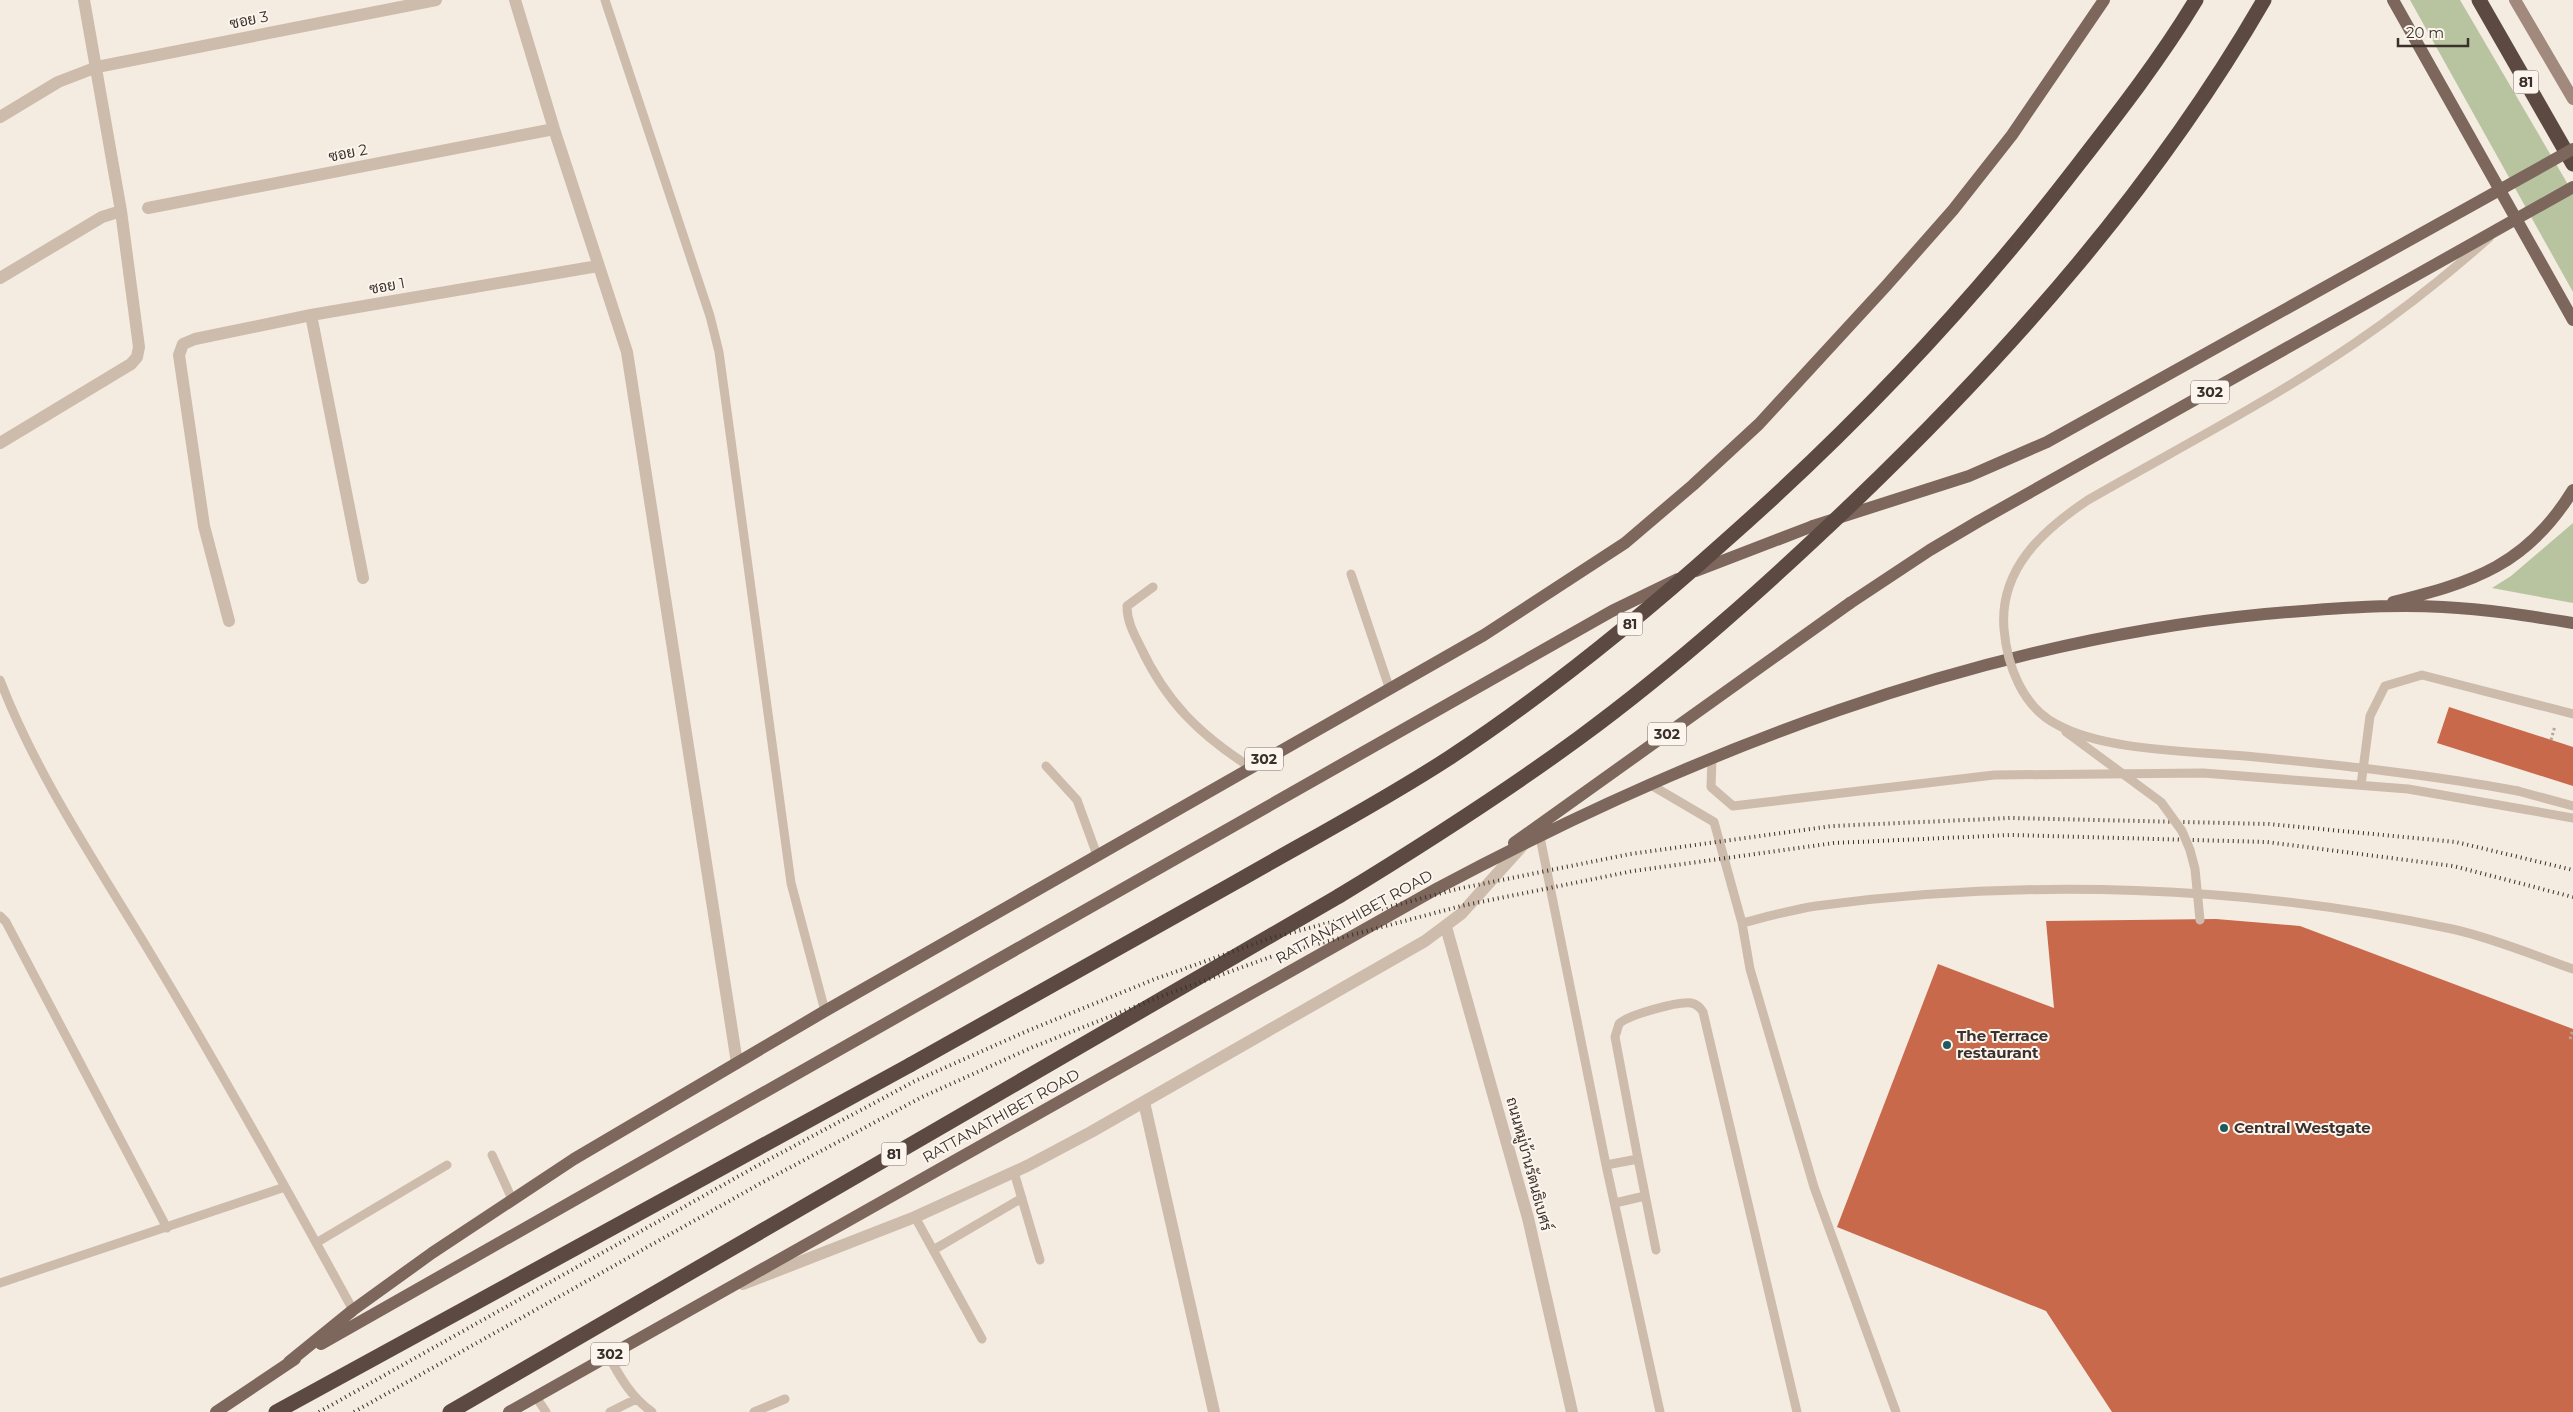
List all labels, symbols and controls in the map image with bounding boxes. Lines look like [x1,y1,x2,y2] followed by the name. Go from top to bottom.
[228,6,270,33] street label: ซอย 3
[2398,15,2468,47] scale bar
[2406,23,2444,42] text: 20 m
[2514,70,2538,94] road number: 81
[327,139,369,166] street label: ซอย 2
[368,273,406,298] street label: ซอย 1
[2191,381,2229,404] road number: 302
[1618,612,1642,636] road number: 81
[1648,722,1686,746] road number: 302
[1245,748,1283,771] road number: 302
[1272,865,1436,968] street label: RATTANATHIBET ROAD
[1957,1026,2048,1062] place label: The Terrace restaurant
[1941,1039,1953,1051] marker: The Terrace restaurant
[919,1064,1083,1167] street label: RATTANATHIBET ROAD
[1502,1095,1556,1233] street label: ถนนหมู่บ้านรัตนธิเบศร์
[2234,1118,2371,1137] place label: Central Westgate
[2218,1122,2230,1134] marker: Central Westgate
[882,1142,906,1166] road number: 81
[591,1342,629,1366] road number: 302

